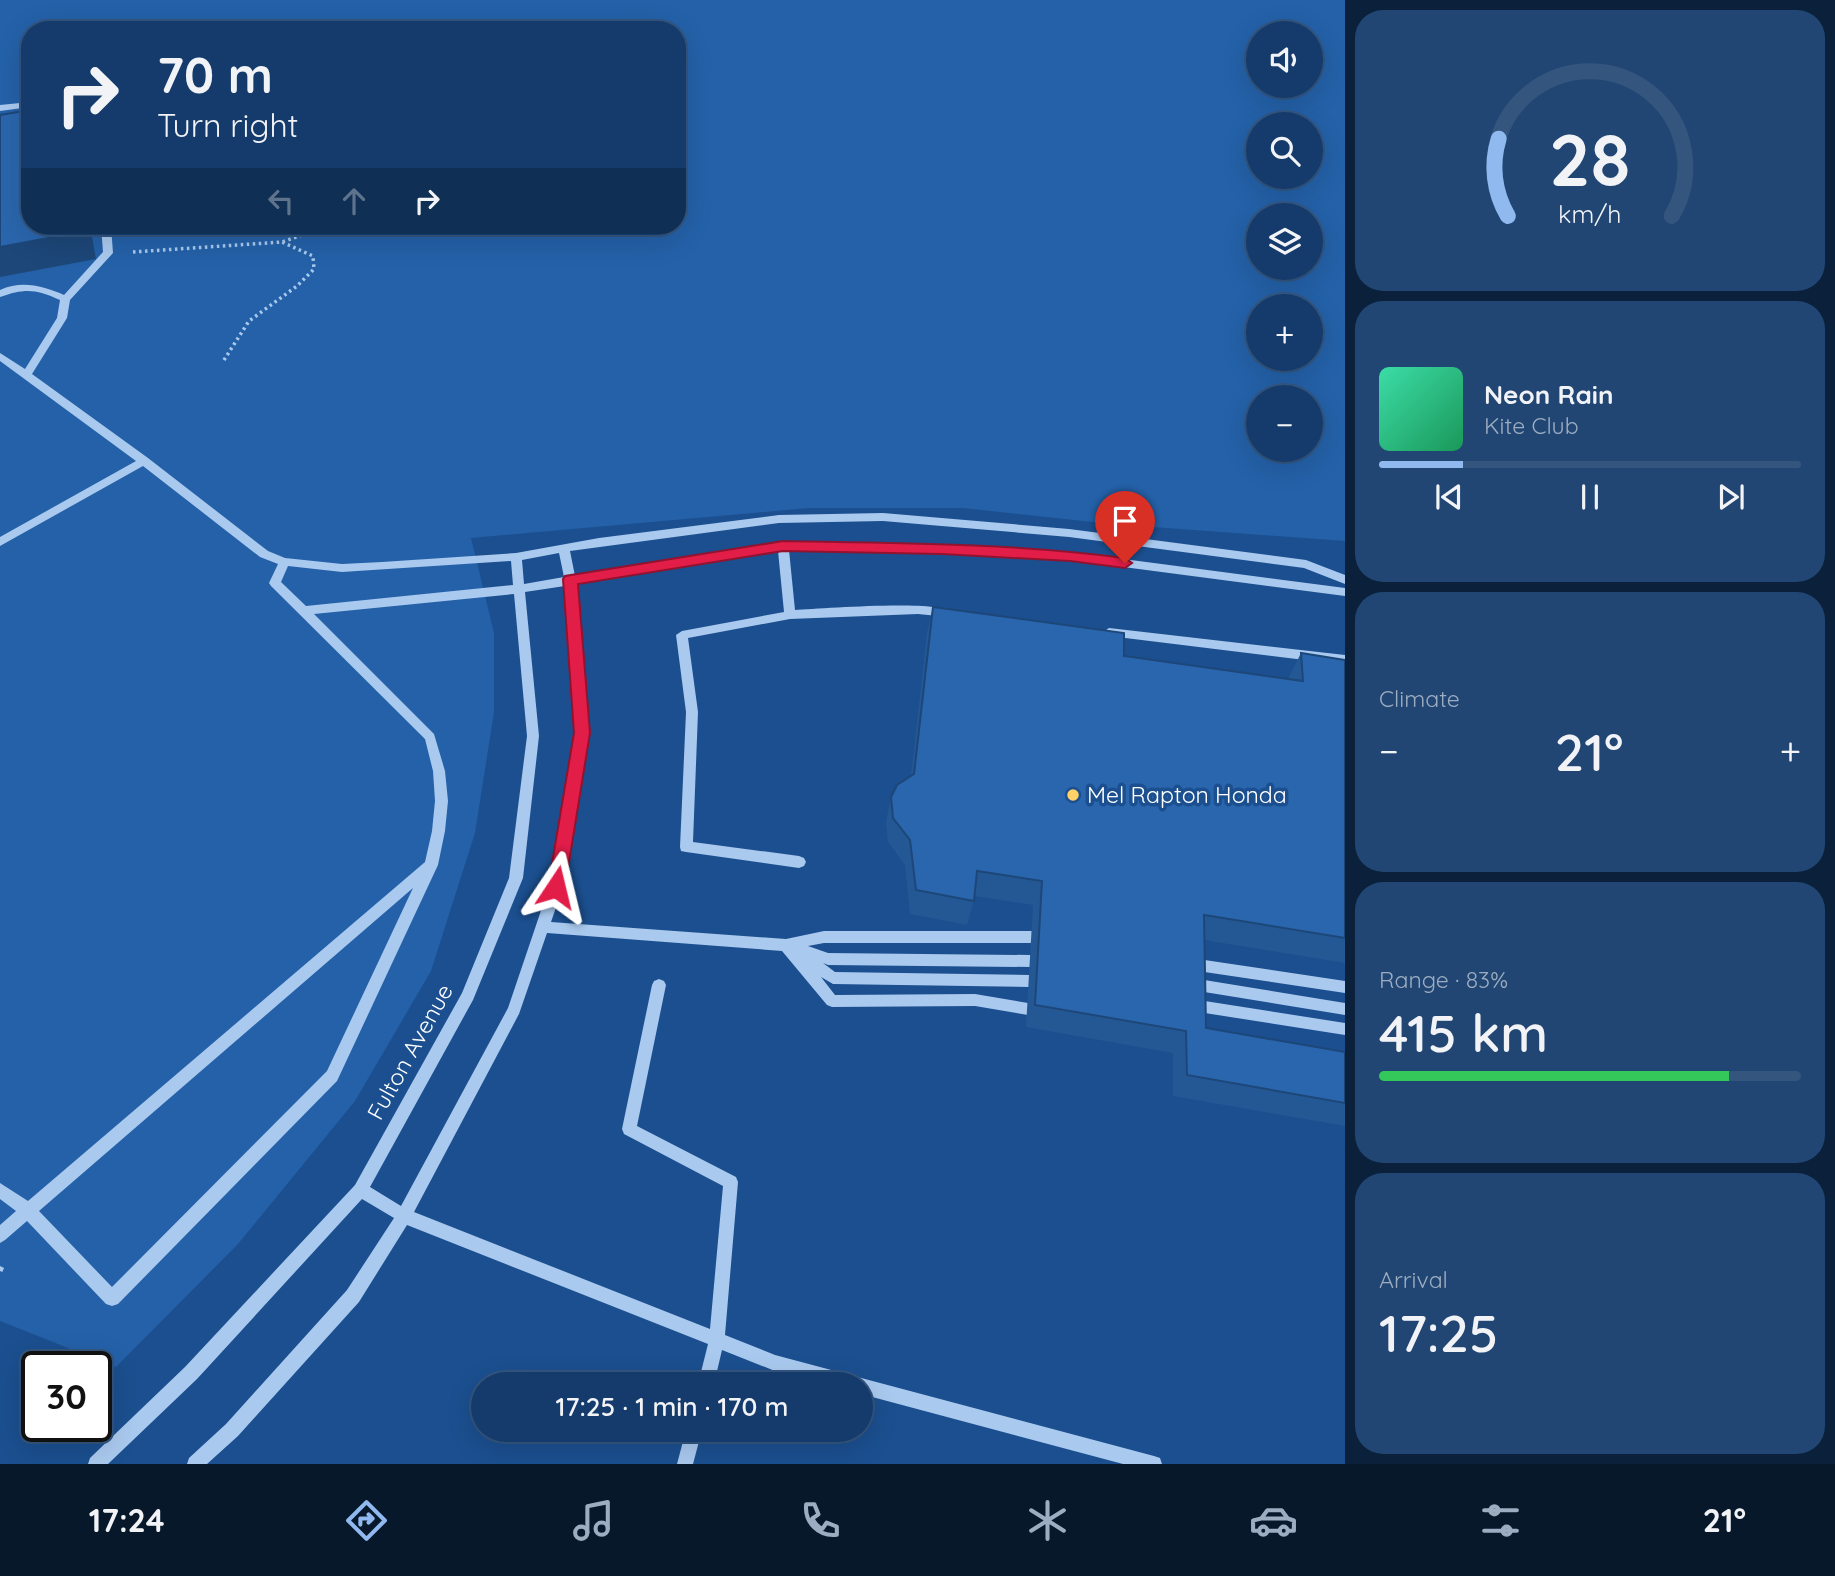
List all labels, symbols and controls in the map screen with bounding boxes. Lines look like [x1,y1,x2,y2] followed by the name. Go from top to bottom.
[1246,21,1323,462] map controls
[1246,21,1323,98] button: sound
[157,44,273,105] text: 70 m
[42,49,133,140] icon: right
[157,105,298,145] text: Turn right
[1246,112,1323,189] button: search
[1549,114,1631,205] text: 28
[262,182,300,220] icon: left
[335,182,373,220] icon: ahead
[408,182,446,220] icon: right
[1558,198,1622,229] text: km/h
[1246,203,1323,280] button: layers
[1246,294,1323,371] button: +
[1484,378,1613,411] text: Neon Rain
[1246,385,1323,462] button: −
[1484,411,1579,440] text: Kite Club
[1430,478,1468,516] icon: previous
[1571,478,1609,516] icon: pause
[1712,478,1750,516] icon: next
[1095,491,1155,563] pin
[1106,502,1144,540] icon: arrive
[1379,684,1460,713] text: Climate
[1555,719,1623,784] text: 21°
[1379,727,1399,775] text: −
[1780,727,1801,775] text: +
[1087,780,1287,809] place label: Mel Rapton Honda
[1065,787,1081,803] marker: Mel Rapton Honda
[519,850,593,924] position arrow
[1379,965,1508,994] text: Range · 83%
[360,979,459,1125] street label: Fulton Avenue
[1379,1000,1548,1065] text: 415 km
[1379,1265,1448,1294] text: Arrival
[1379,1300,1498,1365] text: 17:25
[21,1351,112,1442] speed limit sign: 30
[556,1390,788,1423] text: 17:25 · 1 min · 170 m
[342,1496,391,1545] icon: directions
[569,1496,618,1545] icon: music
[796,1496,845,1545] icon: phone
[1023,1496,1072,1545] icon: climate
[1249,1496,1298,1545] icon: car
[1476,1496,1525,1545] icon: filters
[89,1500,165,1540] text: 17:24
[1703,1500,1746,1540] text: 21°

